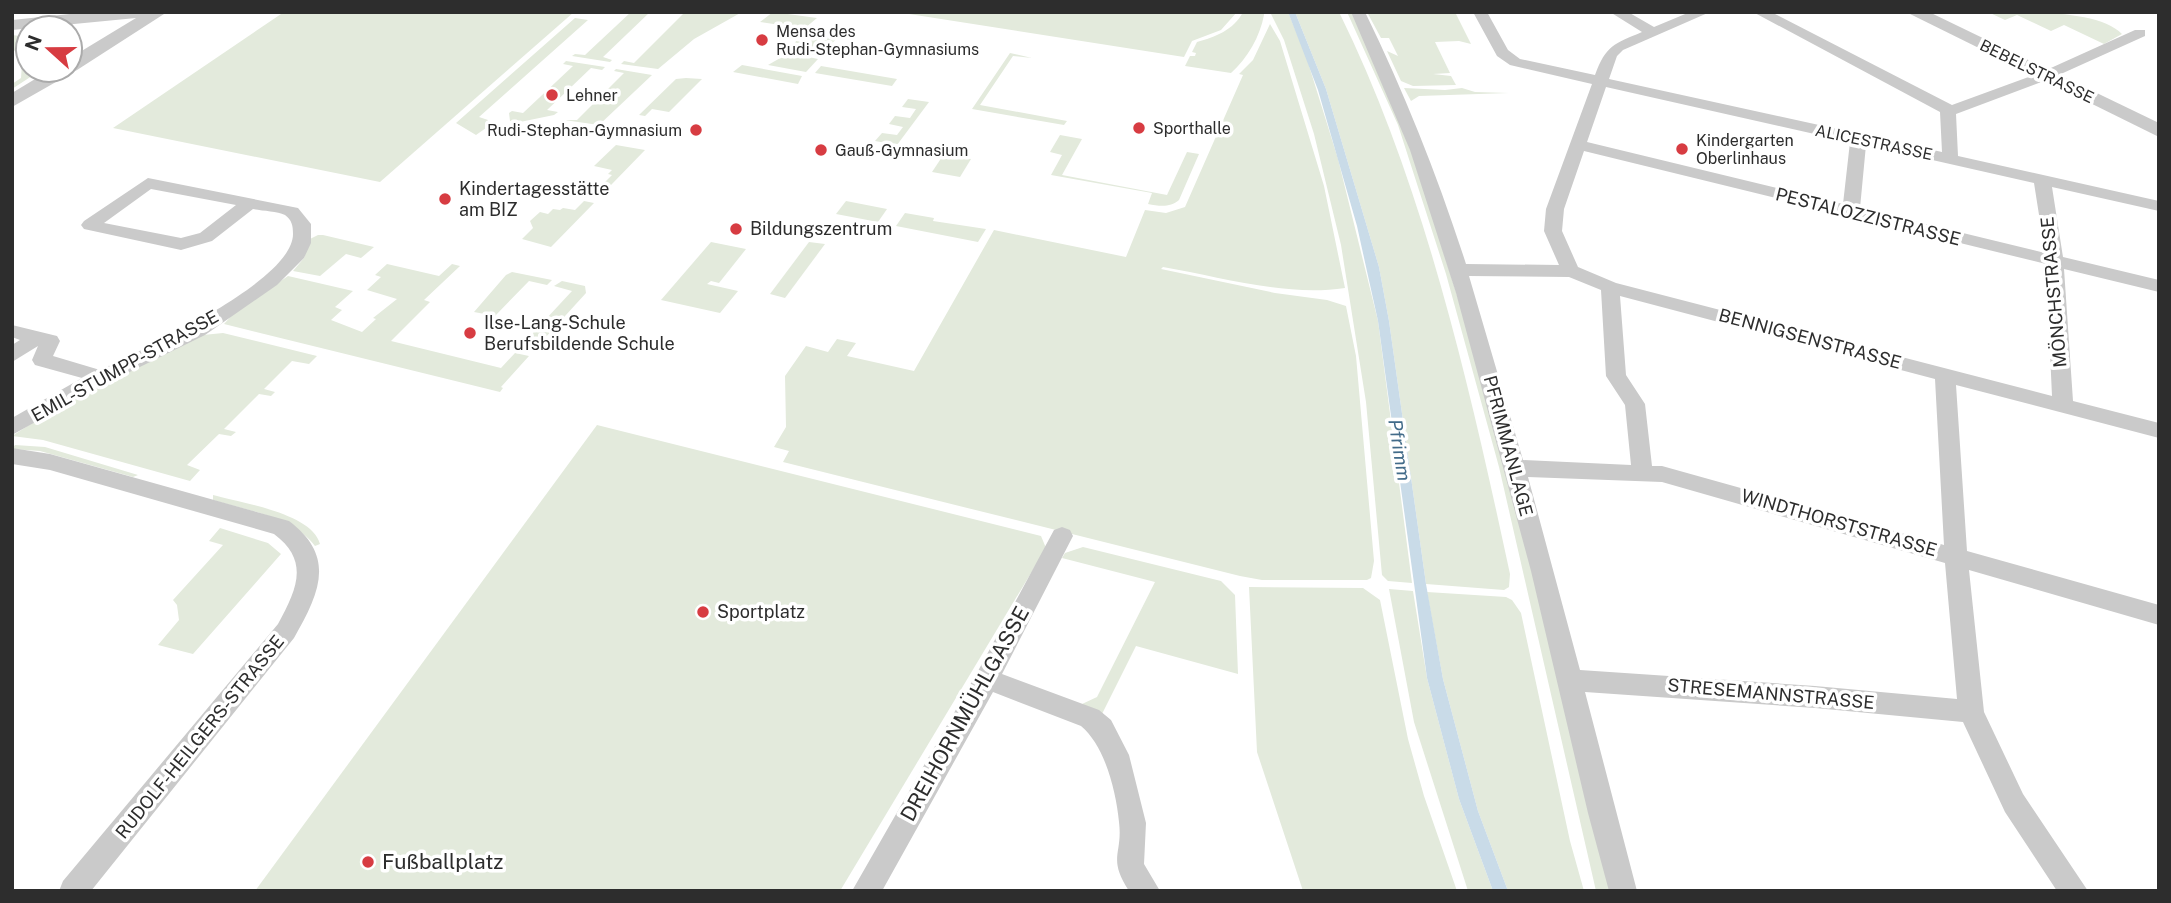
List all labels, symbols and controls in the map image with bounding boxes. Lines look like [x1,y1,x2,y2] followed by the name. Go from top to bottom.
[14,14,84,84] north arrow
[776,22,979,59] place label: Mensa des Rudi-Stephan-Gymnasiums
[20,32,46,54] text: N
[754,32,770,48] marker: Mensa des Rudi-Stephan-Gymnasiums
[1977,36,2097,107] street label: BEBELSTRASSE
[566,86,618,105] place label: Lehner
[544,87,560,103] marker: Lehner
[1153,119,1231,138] place label: Sporthalle
[1131,120,1147,136] marker: Sporthalle
[487,121,682,140] place label: Rudi-Stephan-Gymnasium
[1813,121,1934,164] street label: ALICESTRASSE
[688,122,704,138] marker: Rudi-Stephan-Gymnasium
[1696,131,1794,168] place label: Kindergarten Oberlinhaus
[835,141,968,160] place label: Gauß-Gymnasium
[1674,141,1690,157] marker: Kindergarten Oberlinhaus
[813,142,829,158] marker: Gauß-Gymnasium
[459,178,609,220] place label: Kindertagesstätte am BIZ
[1773,183,1963,250] street label: PESTALOZZISTRASSE
[437,191,453,207] marker: Kindertagesstätte am BIZ
[2035,216,2071,368] street label: MÖNCHSTRASSE
[750,218,892,239] place label: Bildungszentrum
[728,221,744,237] marker: Bildungszentrum
[1716,304,1904,373] street label: BENNIGSENSTRASSE
[28,305,222,426] street label: EMIL-STUMPP-STRASSE
[484,312,675,354] place label: Ilse-Lang-Schule Berufsbildende Schule
[462,325,478,341] marker: Ilse-Lang-Schule Berufsbildende Schule
[1480,373,1537,519] street label: PFRIMMANLAGE
[1384,417,1416,483] water label: Pfrimm
[1739,485,1939,561] street label: WINDTHORSTSTRASSE
[717,601,805,622] place label: Sportplatz
[895,602,1034,826] street label: DREIHORNMÜHLGASSE
[695,604,711,620] marker: Sportplatz
[111,631,288,843] street label: RUDOLF-HEILGERS-STRASSE
[1667,674,1875,713] street label: STRESEMANNSTRASSE
[382,849,503,874] place label: Fußballplatz
[360,854,376,870] marker: Fußballplatz

